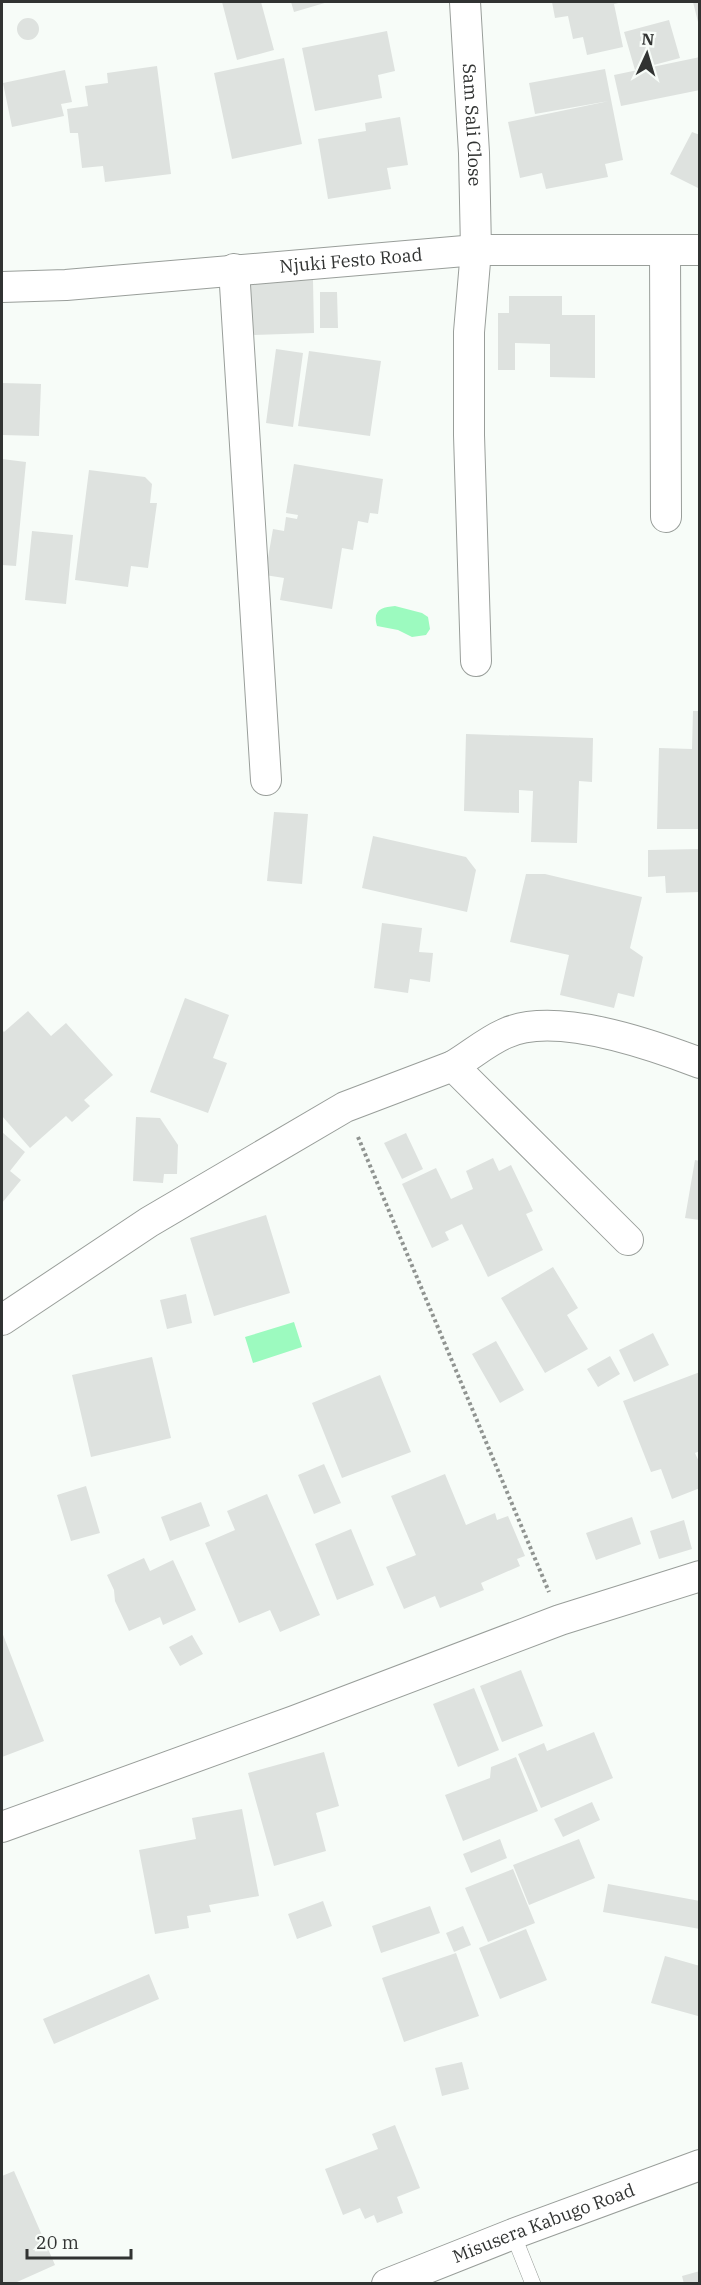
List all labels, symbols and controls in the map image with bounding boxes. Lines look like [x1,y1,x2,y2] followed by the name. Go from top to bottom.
[617,24,677,84] north arrow
[641,29,655,49] text: N
[458,63,487,187] street label: Sam Sali Close
[278,243,423,278] street label: Njuki Festo Road
[449,2178,638,2268] street label: Misusera Kabugo Road
[27,2222,130,2260] scale bar
[36,2231,79,2254] text: 20 m

